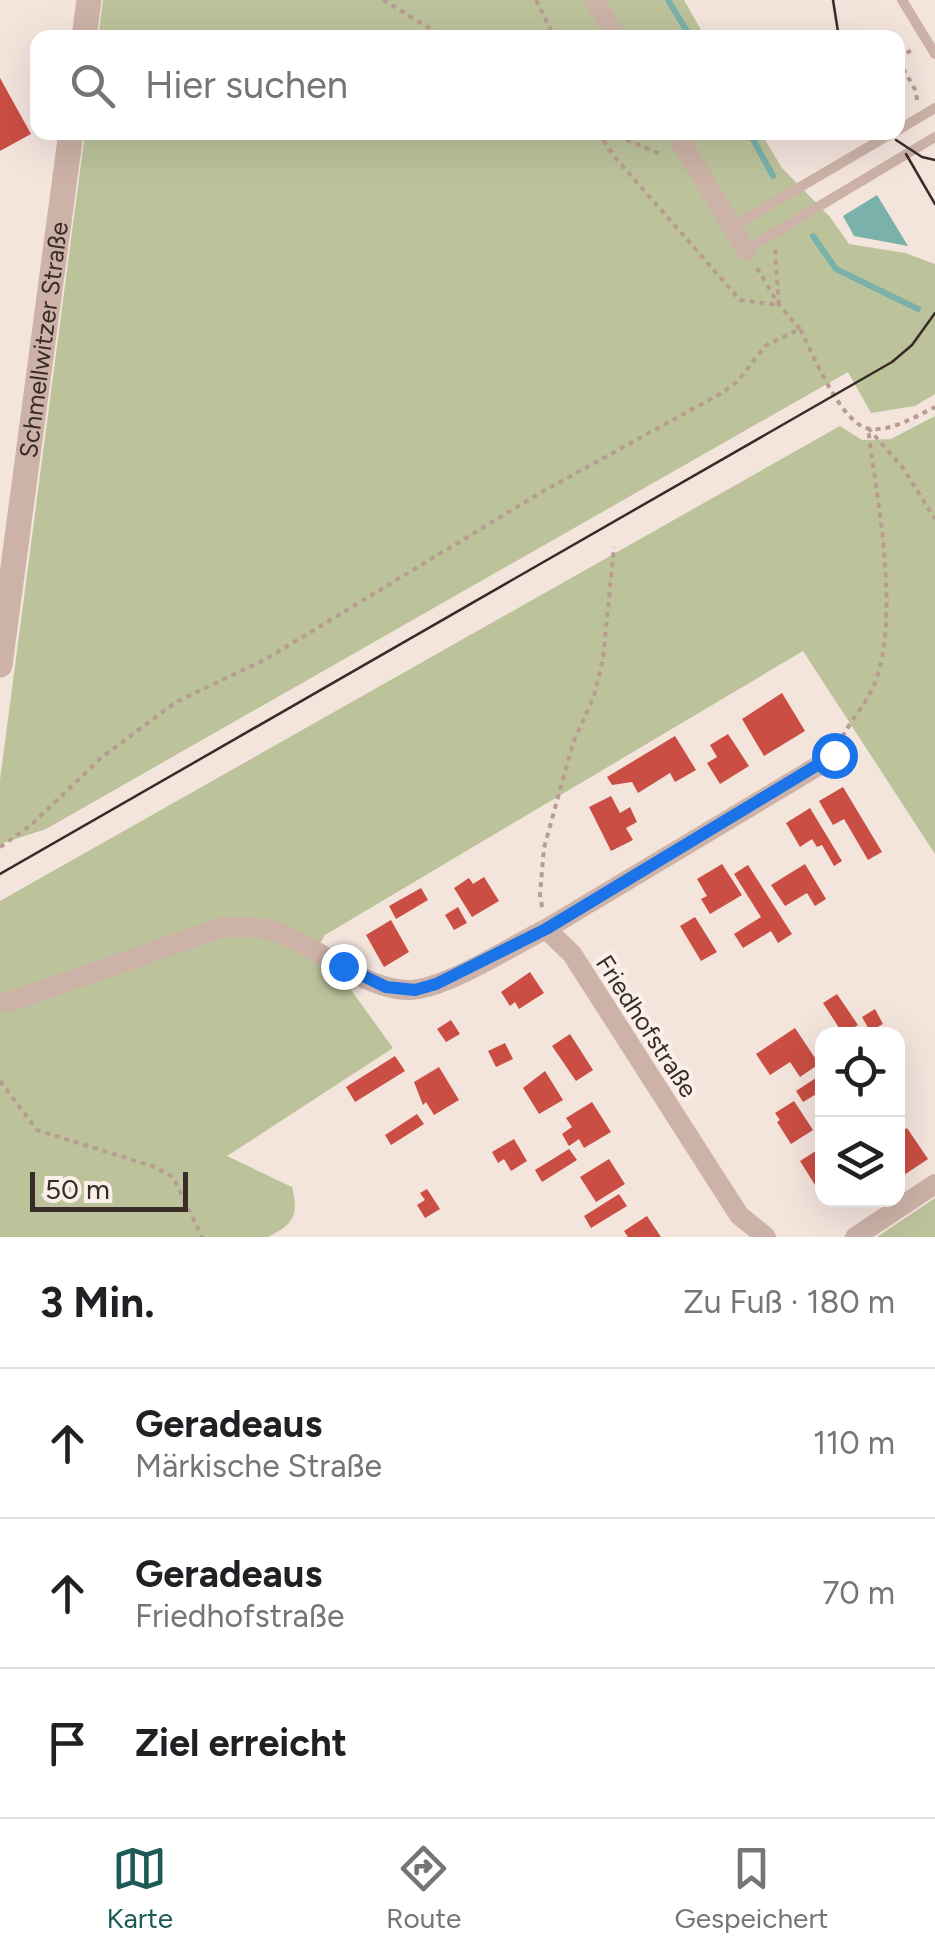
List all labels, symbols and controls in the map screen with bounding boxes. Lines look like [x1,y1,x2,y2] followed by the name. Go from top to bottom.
[30,30,905,140] search box
[65,58,120,113] icon: search
[145,62,348,108] text: Hier suchen
[13,220,74,460] street label: Schmellwitzer Straße
[812,733,858,779] route start
[321,944,367,990] route end
[590,949,704,1103] street label: Friedhofstraße
[815,1027,905,1207] map controls
[815,1027,905,1117] button: locate
[815,1117,905,1207] button: layers
[30,1167,188,1212] scale bar
[45,1172,110,1206] text: 50 m
[40,1277,155,1328] text: 3 Min.
[683,1283,895,1321] text: Zu Fuß · 180 m
[135,1401,322,1447] text: Geradeaus
[40,1416,95,1471] icon: ahead
[813,1424,895,1462] text: 110 m
[135,1447,382,1485] text: Märkische Straße
[135,1551,322,1597] text: Geradeaus
[40,1566,95,1621] icon: ahead
[822,1574,895,1612] text: 70 m
[135,1597,344,1635] text: Friedhofstraße
[40,1716,95,1771] icon: arrive
[135,1720,347,1766] text: Ziel erreicht
[107,1841,173,1935] tab: Karte
[386,1841,461,1935] tab: Route
[674,1841,828,1935] tab: Gespeichert

